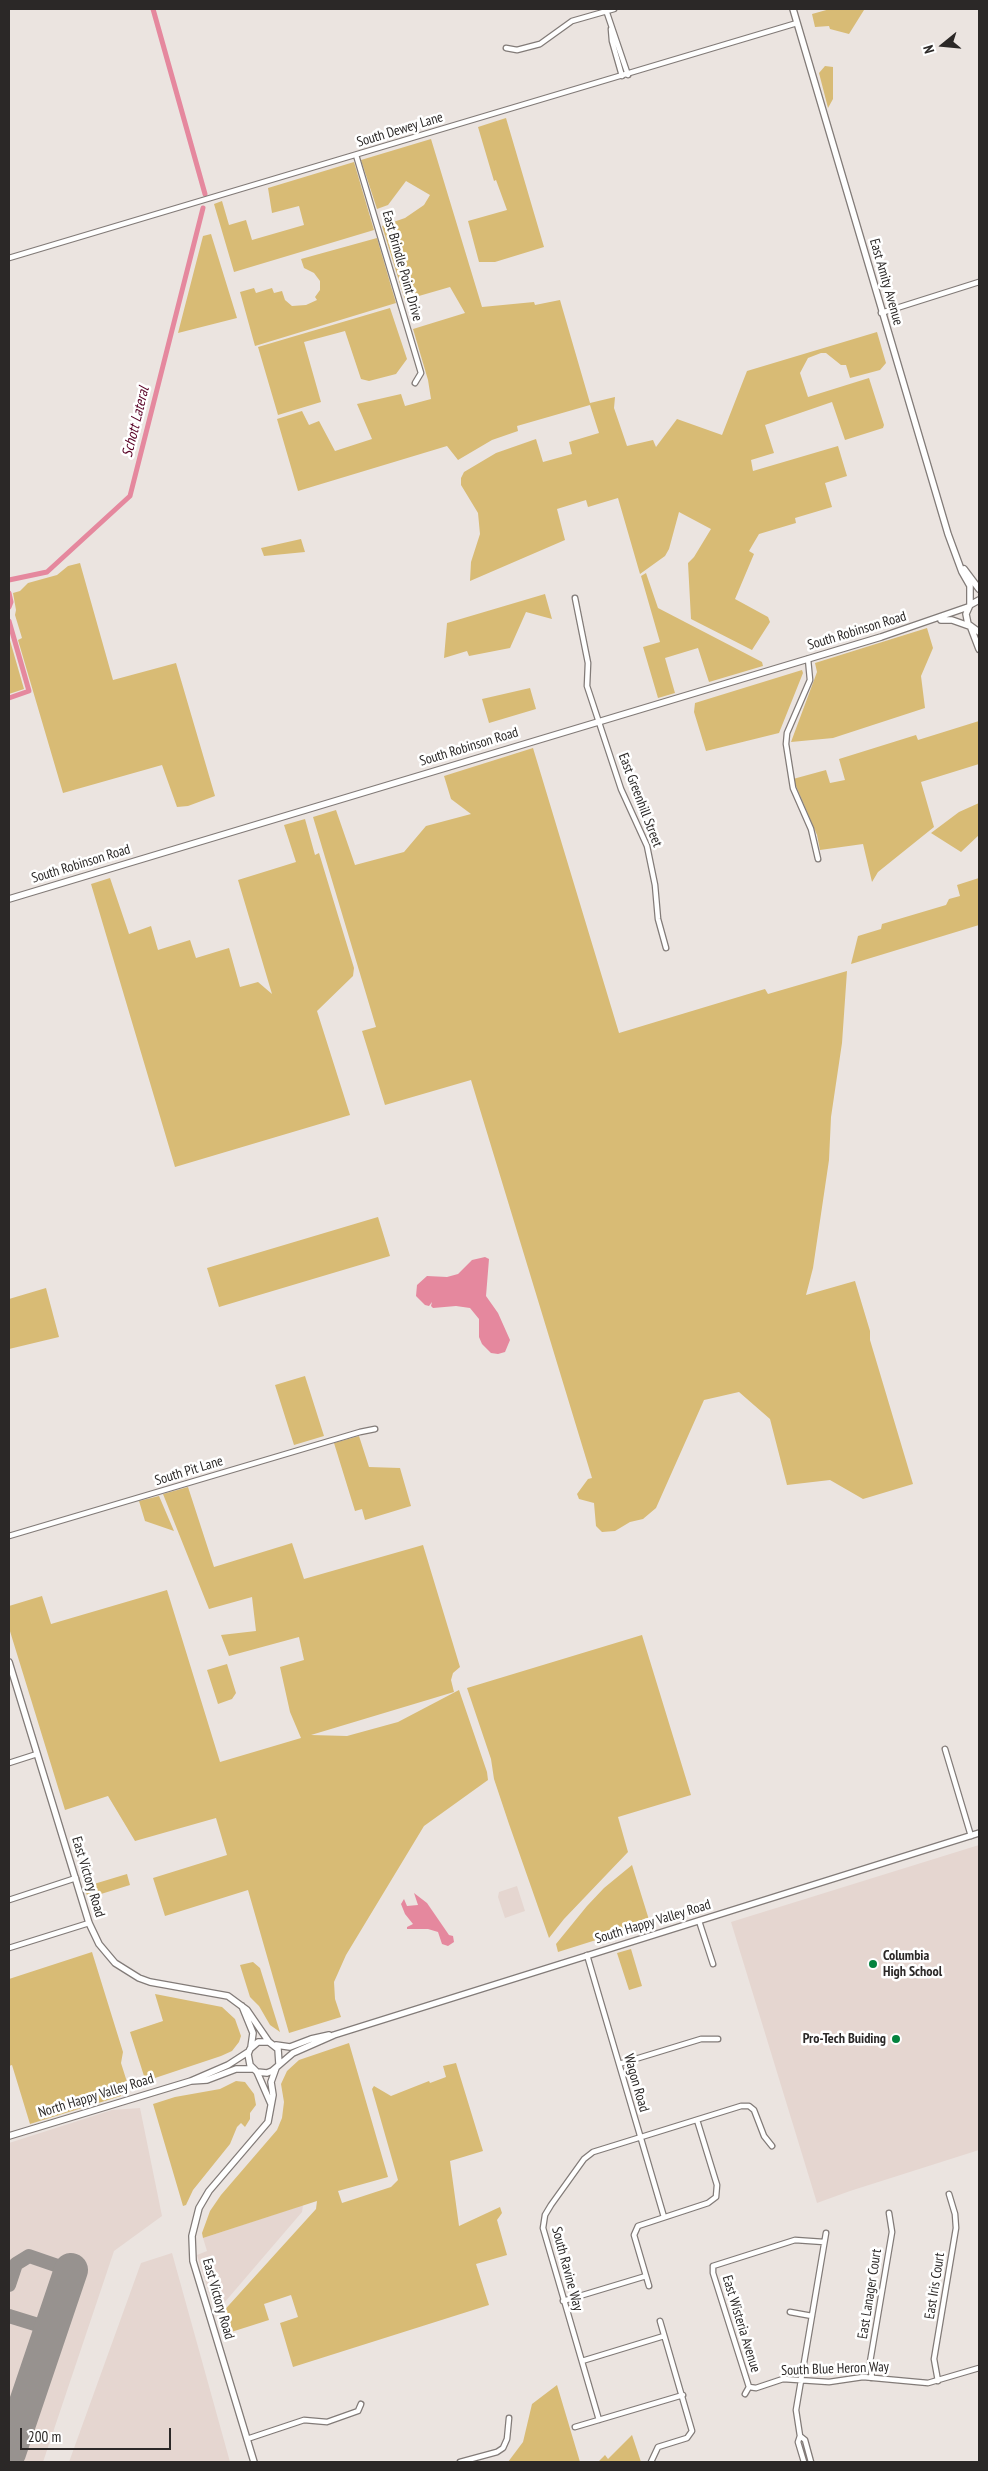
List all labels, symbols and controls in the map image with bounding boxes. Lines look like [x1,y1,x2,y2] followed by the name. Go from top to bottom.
[918,20,968,70] north arrow
[919,43,938,56] text: N
[355,109,445,151] street label: South Dewey Lane
[378,209,426,323] street label: East Brindle Point Drive
[866,237,906,327] street label: East Amity Avenue
[119,385,153,459] water label: Schott Lateral
[806,608,908,654] street label: South Robinson Road
[418,724,520,770] street label: South Robinson Road
[614,751,666,849] street label: East Greenhill Street
[30,841,132,887] street label: South Robinson Road
[153,1453,225,1489] street label: South Pit Lane
[68,1835,108,1919] street label: East Victory Road
[593,1896,713,1948] street label: South Happy Valley Road
[883,1948,942,1980] place label: Columbia High School
[867,1958,879,1970] marker: Columbia High School
[803,2031,886,2047] place label: Pro-Tech Buiding
[890,2033,902,2045] marker: Pro-Tech Buiding
[620,2052,652,2114] street label: Wagon Road
[36,2070,156,2122] street label: North Happy Valley Road
[548,2225,586,2313] street label: South Ravine Way
[855,2248,885,2340] street label: East Lanager Court
[921,2252,949,2320] street label: East Iris Court
[198,2257,238,2341] street label: East Victory Road
[718,2273,764,2375] street label: East Wisteria Avenue
[781,2359,889,2379] street label: South Blue Heron Way
[22,2418,174,2450] scale bar
[28,2427,61,2446] text: 200 m

